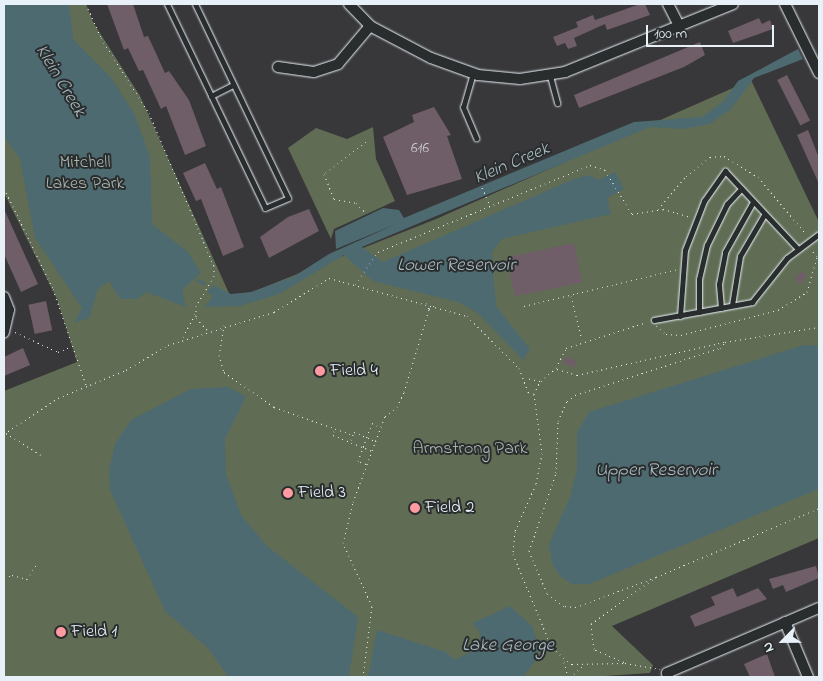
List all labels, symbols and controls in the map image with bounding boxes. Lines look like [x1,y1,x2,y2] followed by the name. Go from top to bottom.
[648,15,776,47] scale bar
[654,23,687,45] text: 100 m
[30,41,90,121] water label: Klein Creek
[471,138,553,190] water label: Klein Creek
[411,140,429,158] house number: 616
[46,153,124,195] park label: Mitchell Lakes Park
[397,255,515,277] water label: Lower Reservoir
[330,360,378,382] place label: Field 4
[314,365,326,377] marker: Field 4
[413,438,527,460] park label: Armstrong Park
[595,460,717,482] water label: Upper Reservoir
[298,482,346,504] place label: Field 3
[282,487,294,499] marker: Field 3
[425,497,475,519] place label: Field 2
[409,502,421,514] marker: Field 2
[758,616,808,666] north arrow
[71,621,117,643] place label: Field 1
[55,626,67,638] marker: Field 1
[462,635,554,657] water label: Lake George
[757,639,780,656] text: N

